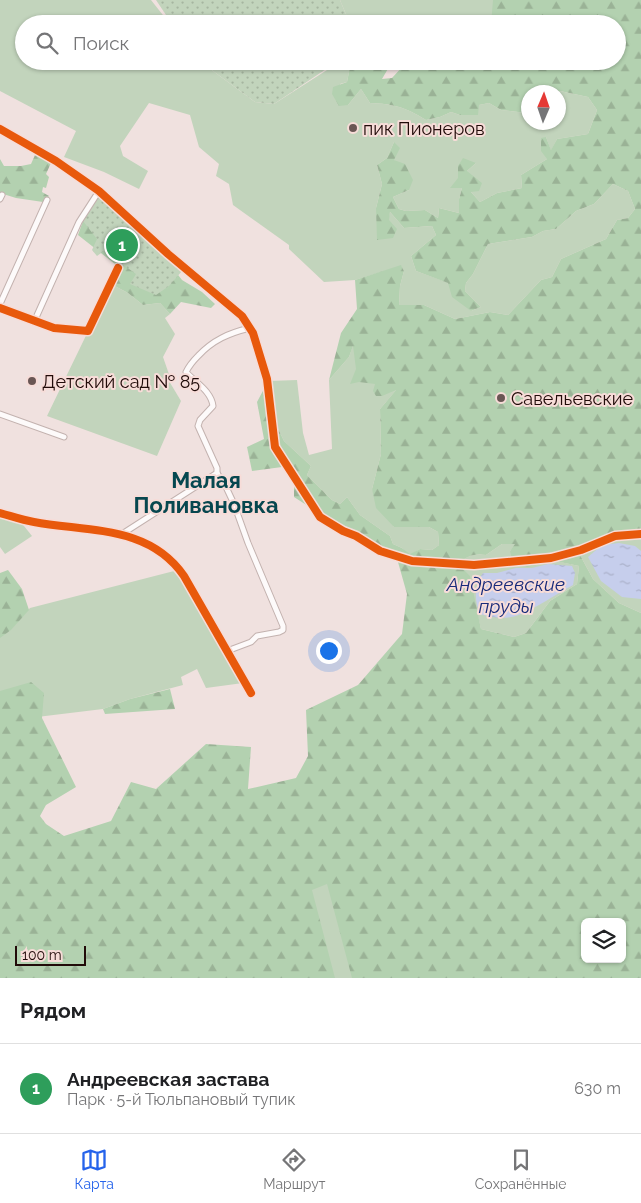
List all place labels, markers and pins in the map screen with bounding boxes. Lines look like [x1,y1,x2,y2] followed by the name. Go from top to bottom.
[363,118,485,139] place label: пик Пионеров
[347,122,359,134] marker: пик Пионеров
[106,226,138,264] pin: 1
[42,371,200,392] place label: Детский сад № 85
[26,375,38,387] marker: Детский сад № 85
[511,388,634,409] place label: Савельевские
[495,392,507,404] marker: Савельевские

